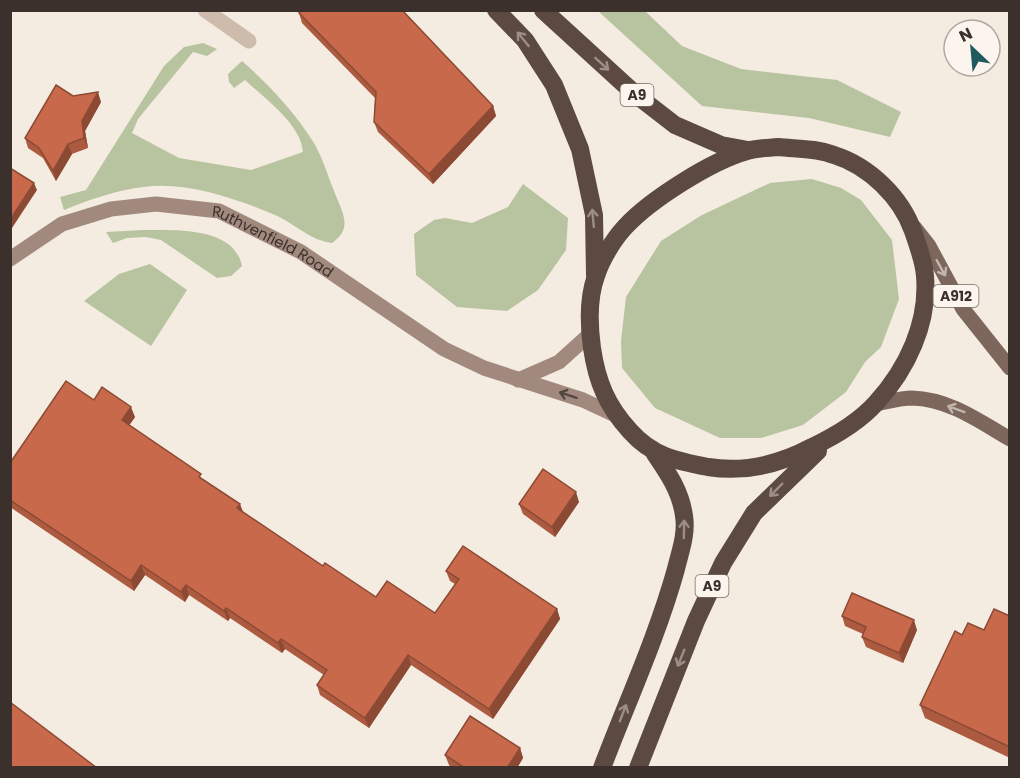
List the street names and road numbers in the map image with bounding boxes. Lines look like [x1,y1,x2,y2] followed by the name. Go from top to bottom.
[620,84,654,106] road number: A9
[211,200,338,282] street label: Ruthvenfield Road
[934,285,978,307] road number: A912
[696,575,728,597] road number: A9

